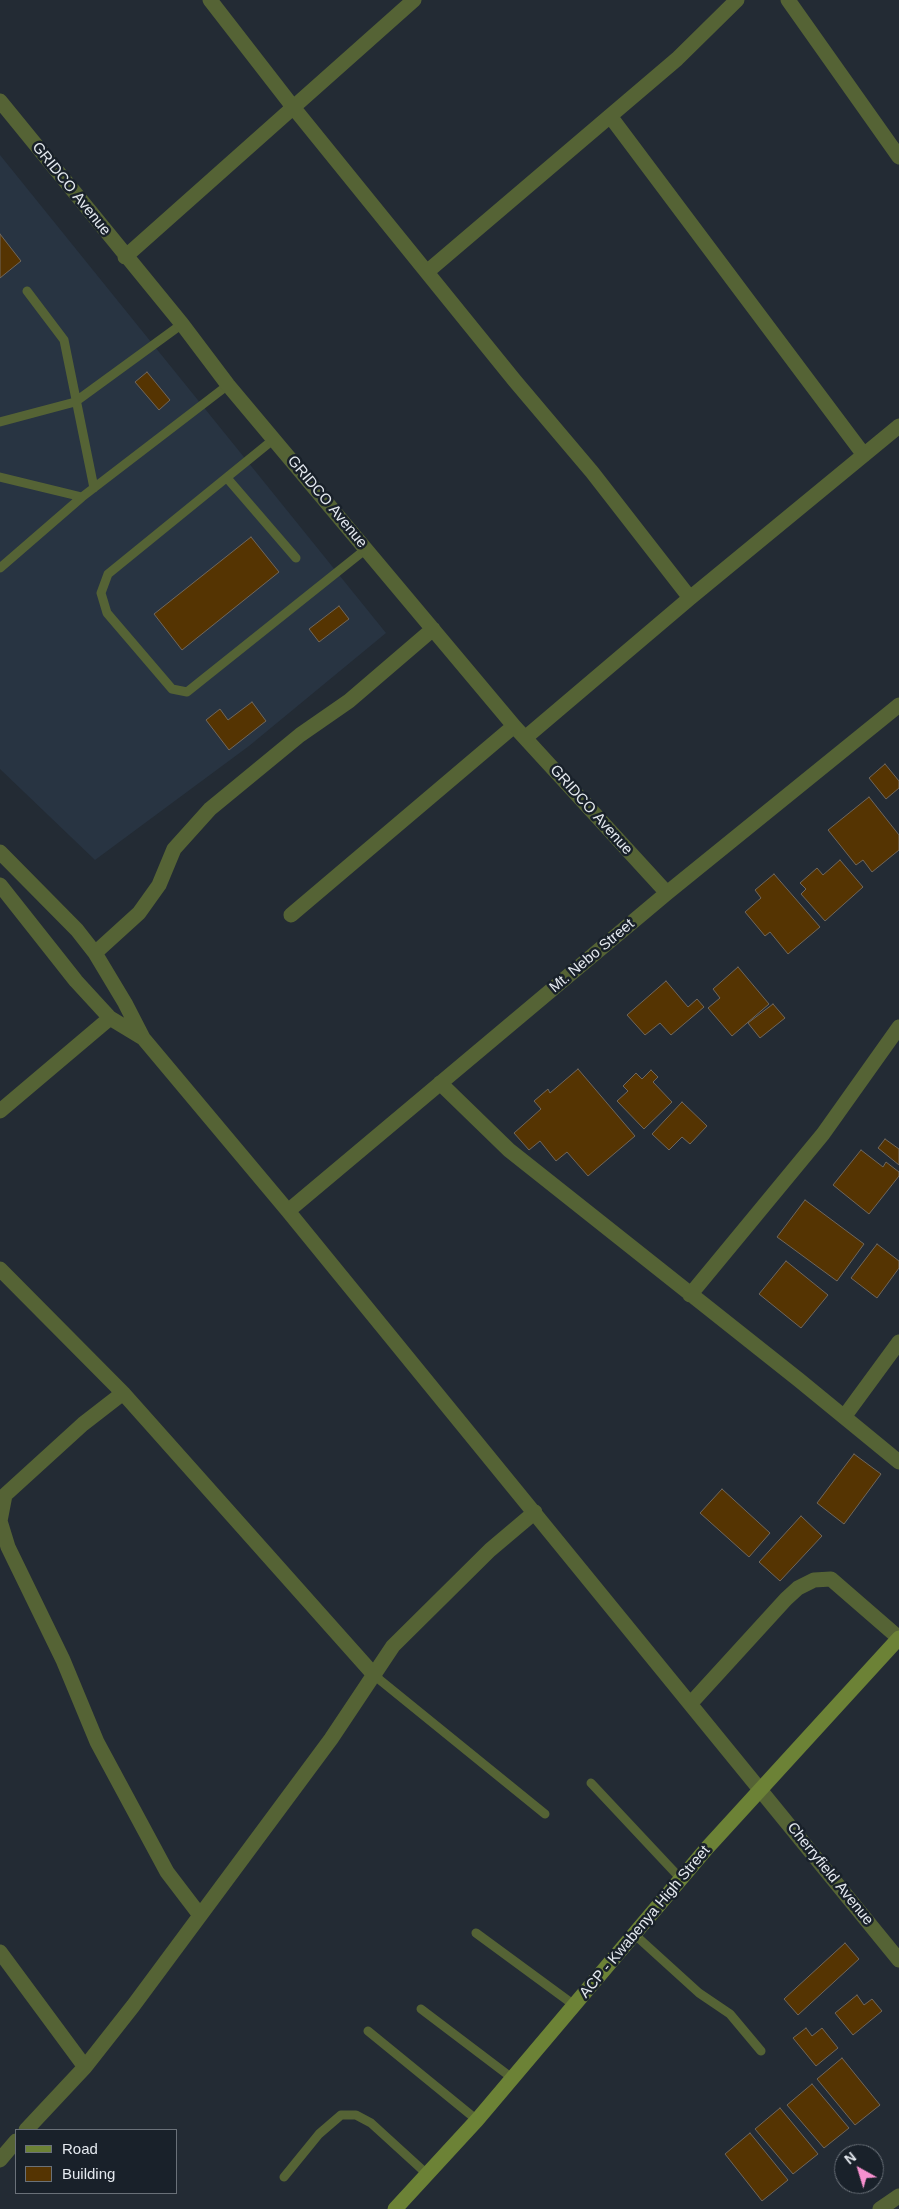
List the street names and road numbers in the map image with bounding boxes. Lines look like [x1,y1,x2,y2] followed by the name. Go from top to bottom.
[28,139,114,239] street label: GRIDCO Avenue
[283,452,371,552] street label: GRIDCO Avenue
[546,761,636,859] street label: GRIDCO Avenue
[546,915,638,997] street label: Mt. Nebo Street
[783,1819,877,1929] street label: Cherryfield Avenue
[576,1842,714,2002] street label: ACP - Kwabenya High Street

